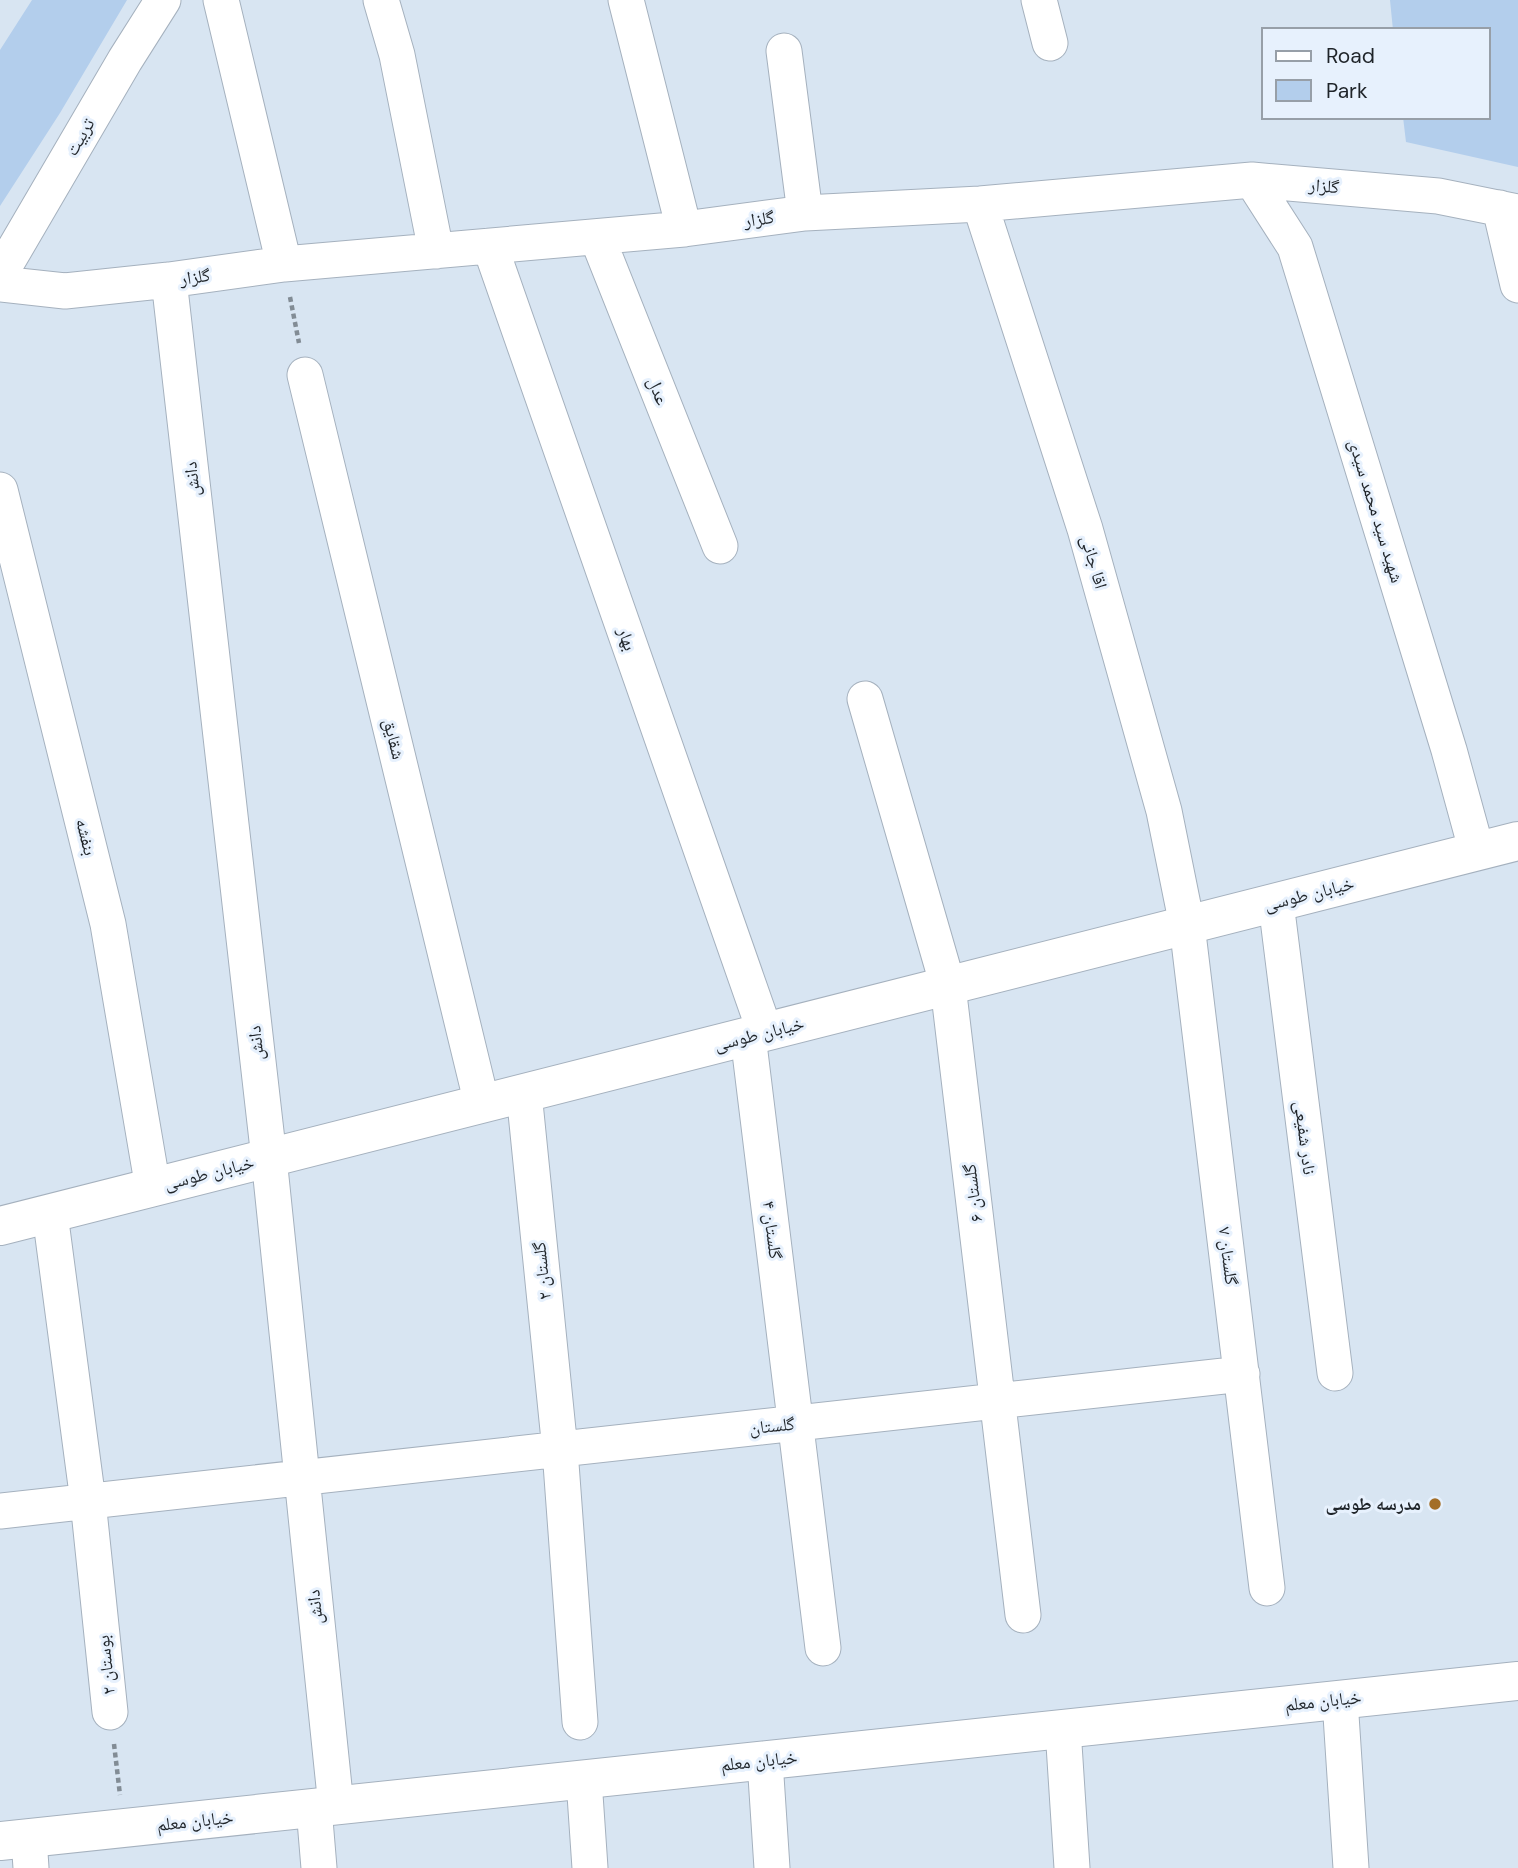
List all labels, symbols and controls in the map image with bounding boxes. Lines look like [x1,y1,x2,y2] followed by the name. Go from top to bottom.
[1262,28,1490,119] legend
[1326,42,1375,70] text: Road
[1326,77,1368,105] text: Park
[60,114,100,160] street label: تربیت
[1307,173,1341,199] street label: گلزار
[741,205,776,233] street label: گلزار
[177,263,212,291] street label: گلزار
[642,373,674,409] street label: عدل
[1343,436,1409,586] street label: شهید سید محمد سیدی
[178,460,206,498] street label: دانش
[1075,532,1113,592] street label: اقا جانی
[612,623,642,654] street label: بهار
[377,716,411,762] street label: شقایق
[70,816,102,858] street label: بنفشه
[1262,871,1356,917] street label: خیابان طوسی
[712,1011,806,1057] street label: خیابان طوسی
[242,1024,270,1062] street label: دانش
[1289,1100,1321,1176] street label: نادر شفیعی
[162,1150,256,1196] street label: خیابان طوسی
[957,1162,988,1223] street label: گلستان ۶
[757,1200,788,1261] street label: گلستان ۴
[1213,1226,1244,1287] street label: گلستان ۷
[527,1240,557,1301] street label: گلستان ۲
[748,1412,796,1440] street label: گلستان
[1325,1492,1421,1516] place label: مدرسه طوسی
[1427,1496,1443,1512] marker: مدرسه طوسی
[301,1588,329,1626] street label: دانش
[91,1634,121,1696] street label: بوستان ۲
[1284,1685,1362,1717] street label: خیابان معلم
[720,1745,798,1777] street label: خیابان معلم
[156,1805,234,1837] street label: خیابان معلم

